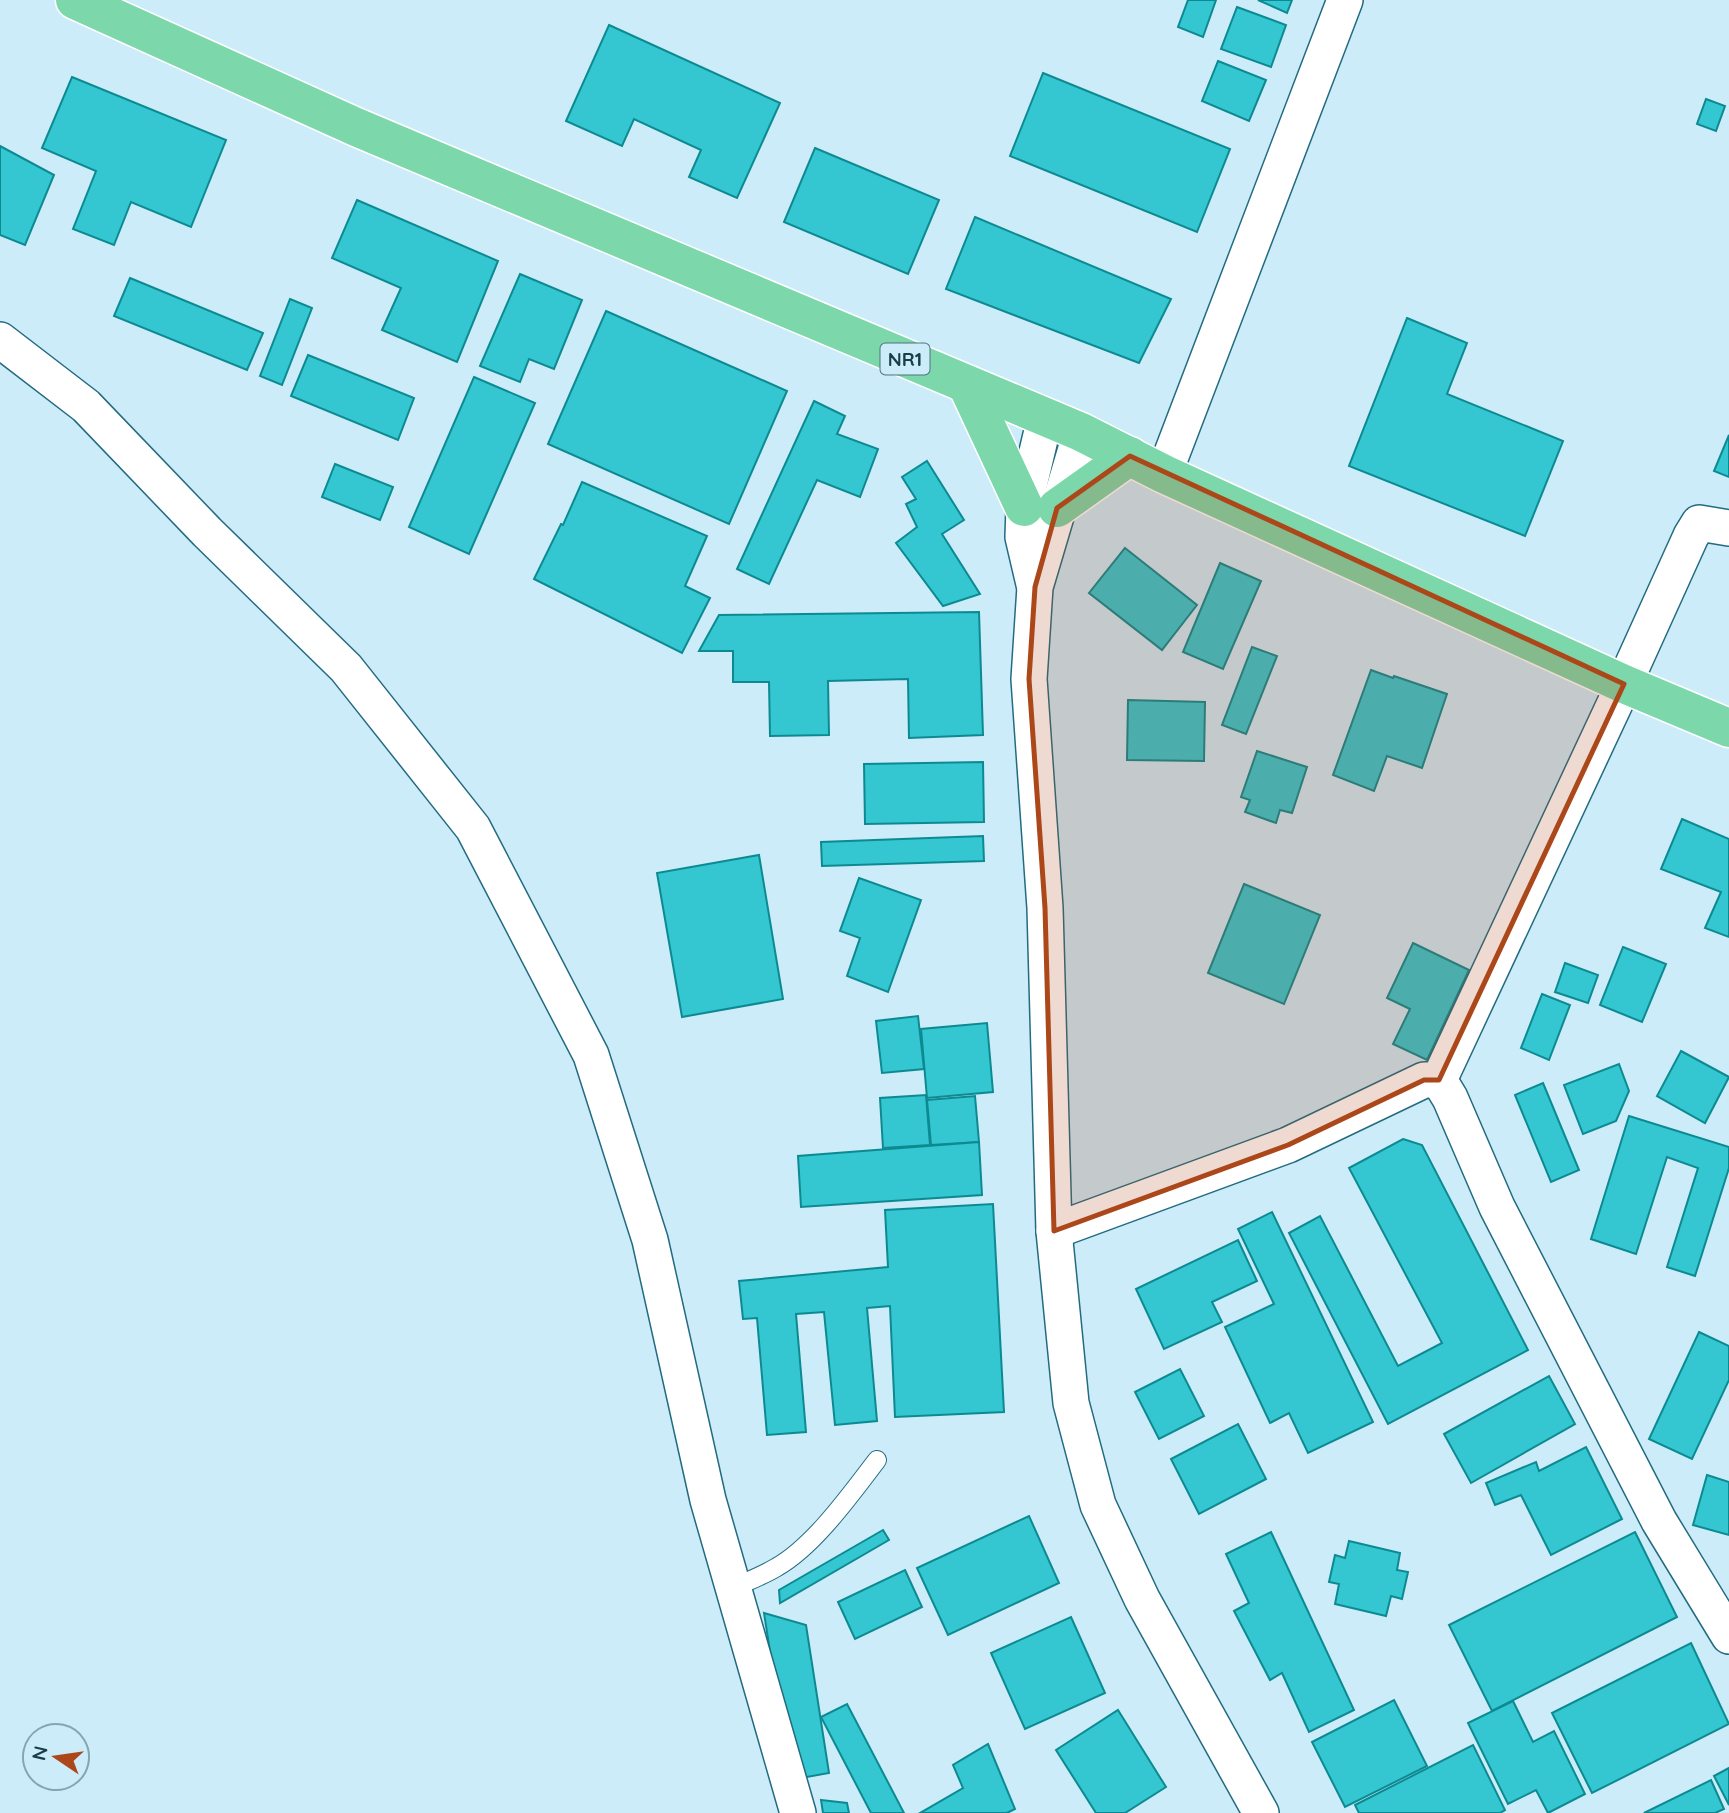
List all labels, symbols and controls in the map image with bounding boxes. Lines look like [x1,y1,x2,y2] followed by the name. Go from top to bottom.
[880,344,930,374] road number: NR1
[21,1722,91,1792] north arrow
[26,1744,53,1763] text: N

